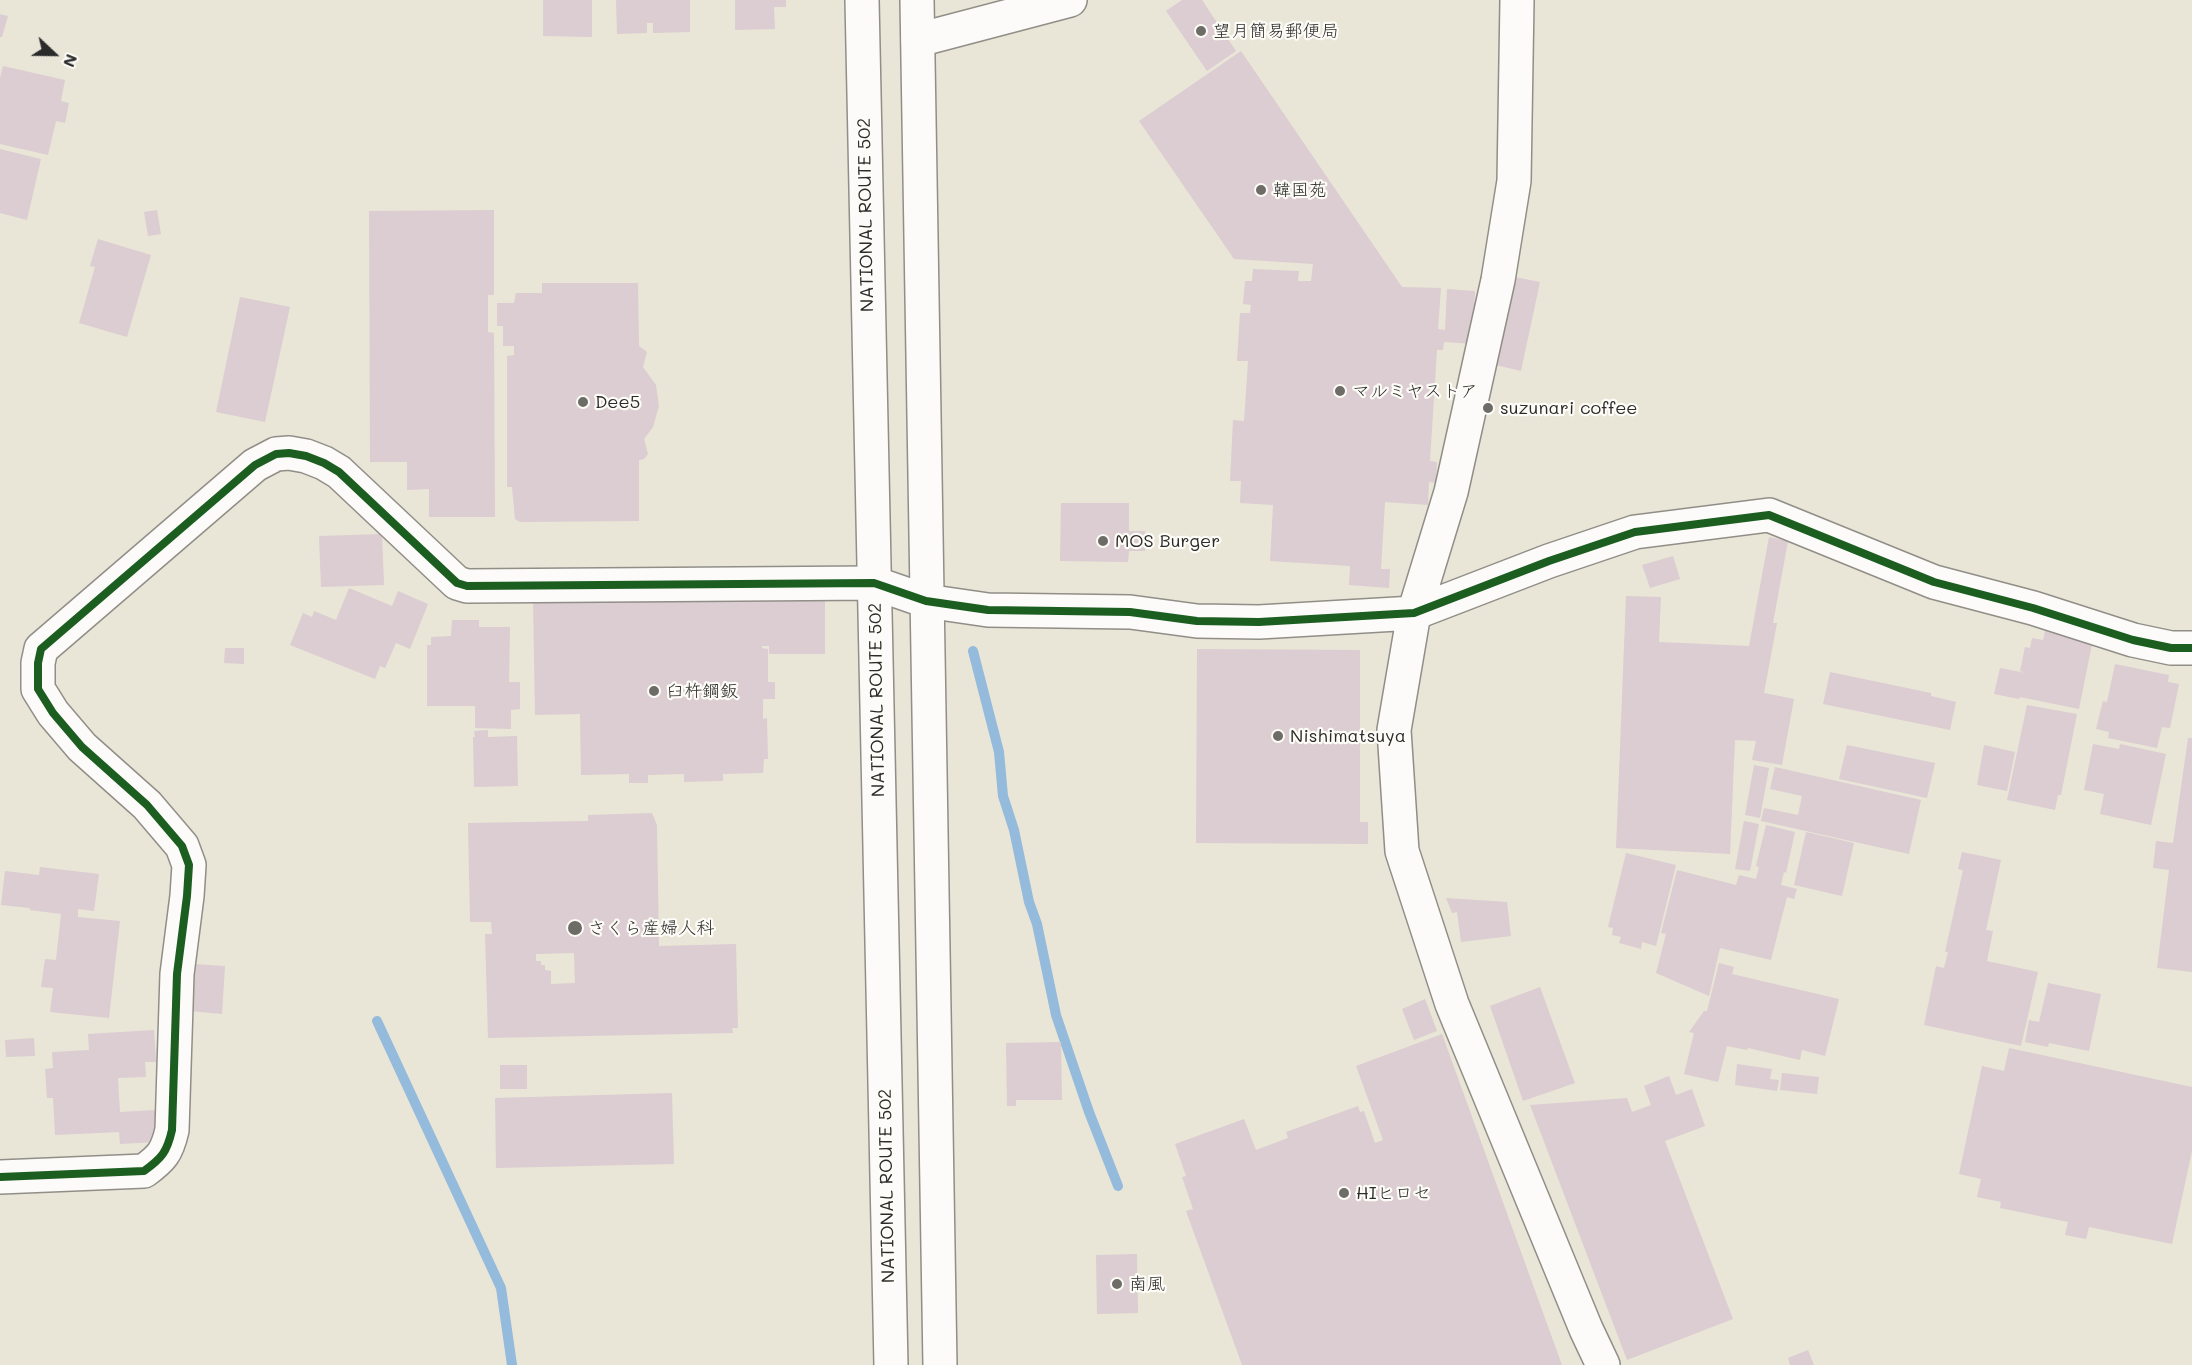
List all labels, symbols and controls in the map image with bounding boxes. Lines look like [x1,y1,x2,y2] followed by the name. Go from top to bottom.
[1213,20,1339,42] place label: 望月簡易郵便局
[24,24,84,84] north arrow
[1194,24,1208,38] marker: 望月簡易郵便局
[59,51,83,70] text: N
[854,118,878,312] street label: NATIONAL ROUTE 502
[1273,179,1327,201] place label: 韓国苑
[1254,183,1268,197] marker: 韓国苑
[1352,380,1478,402] place label: マルミヤストア
[1333,384,1347,398] marker: マルミヤストア
[595,391,640,413] place label: Dee5
[576,395,590,409] marker: Dee5
[1500,397,1637,419] place label: suzunari coffee
[1481,401,1495,415] marker: suzunari coffee
[1115,530,1220,552] place label: MOS Burger
[1096,534,1110,548] marker: MOS Burger
[865,603,889,797] street label: NATIONAL ROUTE 502
[666,680,738,702] place label: 臼杵鋼鈑
[647,684,661,698] marker: 臼杵鋼鈑
[1290,725,1406,747] place label: Nishimatsuya
[1271,729,1285,743] marker: Nishimatsuya
[588,917,714,939] place label: さくら産婦人科
[566,919,584,937] marker: さくら産婦人科
[875,1089,899,1283] street label: NATIONAL ROUTE 502
[1356,1182,1431,1204] place label: HIヒロセ
[1337,1186,1351,1200] marker: HIヒロセ
[1129,1273,1165,1295] place label: 南風
[1110,1277,1124,1291] marker: 南風

